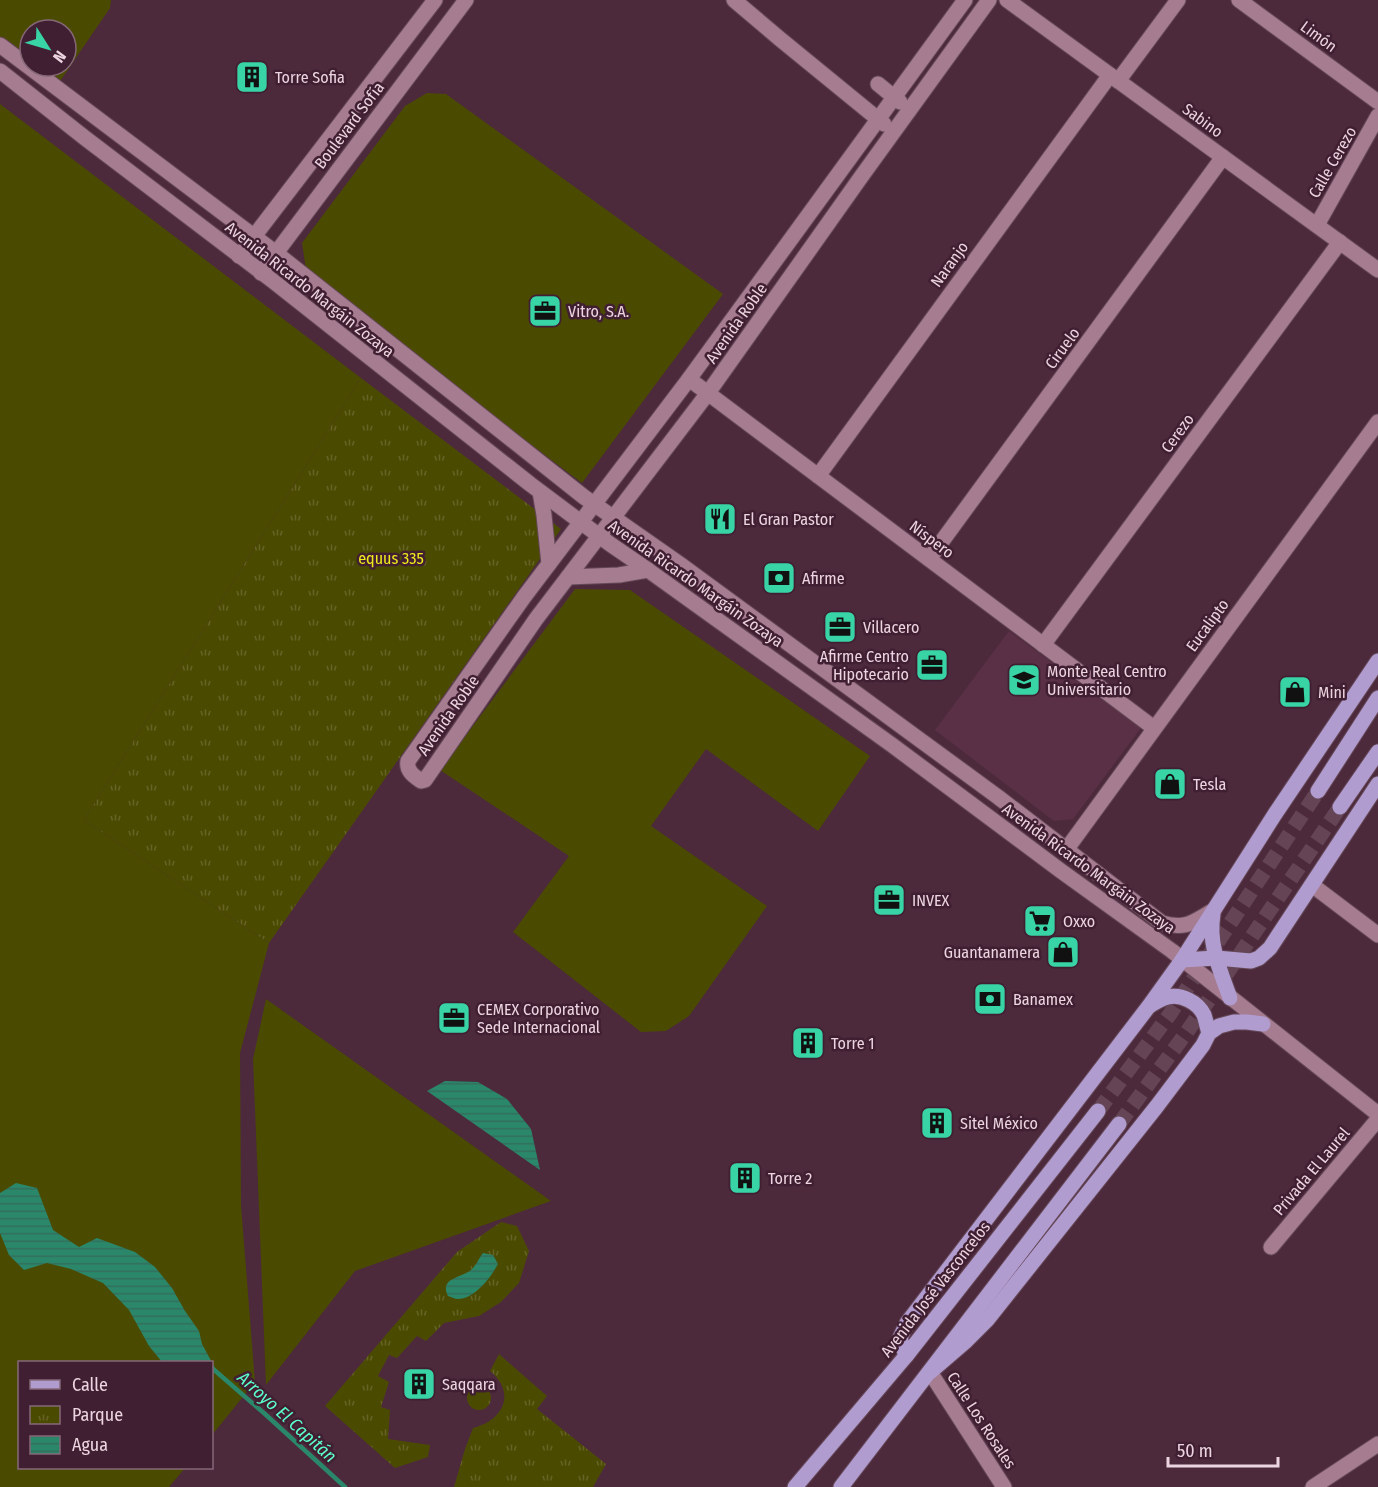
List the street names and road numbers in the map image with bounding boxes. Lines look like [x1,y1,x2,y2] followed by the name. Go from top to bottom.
[1297,17,1341,56] street label: Limón
[311,78,388,172] street label: Boulevard Sofía
[1179,99,1227,141] street label: Sabino
[1304,123,1360,201] street label: Calle Cerezo
[221,218,398,361] street label: Avenida Ricardo Margáin Zozaya
[927,238,972,291] street label: Naranjo
[702,279,771,367] street label: Avenida Roble
[1041,324,1084,373] street label: Ciruelo
[1157,410,1198,456] street label: Cerezo
[605,516,787,651] street label: Avenida Ricardo Margáin Zozaya
[906,517,958,562] street label: Níspero
[1182,595,1233,655] street label: Eucalipto
[414,671,483,759] street label: Avenida Roble
[999,799,1179,938] street label: Avenida Ricardo Margáin Zozaya
[1269,1124,1354,1219] street label: Privada El Laurel
[877,1218,994,1361] street label: Avenida José Vasconcelos
[943,1368,1020,1472] street label: Calle Los Rosales

